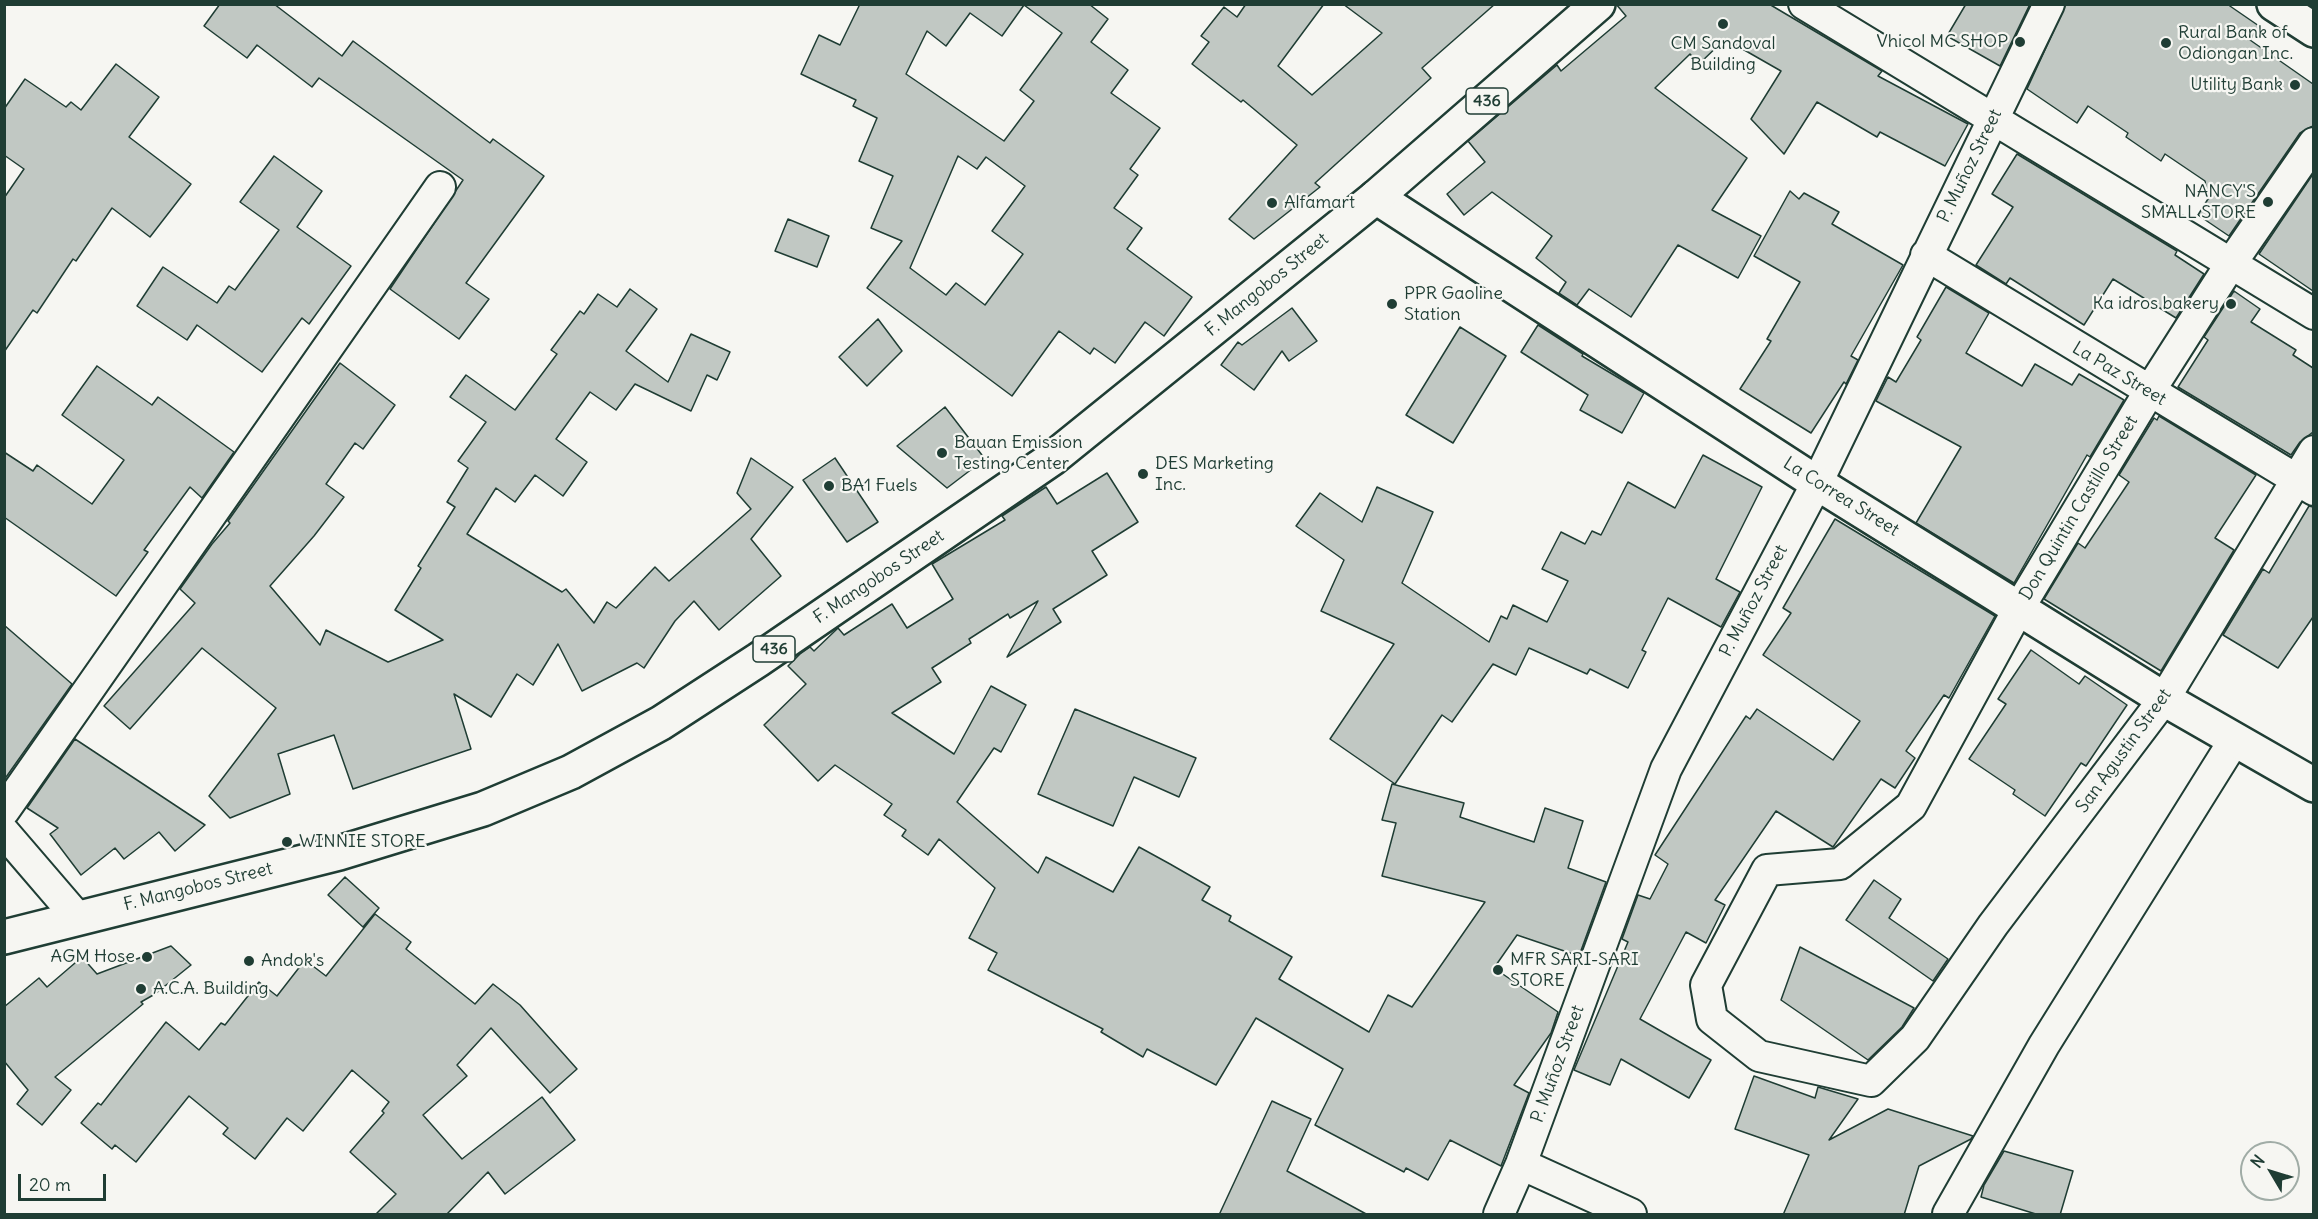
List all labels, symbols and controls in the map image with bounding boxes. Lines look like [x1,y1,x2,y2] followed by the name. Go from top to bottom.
[1716,17,1730,31] marker: CM Sandoval Building
[2178,22,2293,64] place label: Rural Bank of Odiongan Inc.
[1876,31,2008,53] place label: Vhicol MC SHOP
[1670,33,1776,76] place label: CM Sandoval Building
[2013,35,2027,49] marker: Vhicol MC SHOP
[2159,36,2173,50] marker: Rural Bank of Odiongan Inc.
[2190,74,2283,96] place label: Utility Bank
[2288,78,2302,92] marker: Utility Bank
[1466,88,1508,114] road number: 436
[1933,106,2007,226] street label: P. Muñoz Street
[2141,181,2256,224] place label: NANCY'S SMALL STORE
[1284,192,1355,214] place label: Alfamart
[2261,195,2275,209] marker: NANCY'S SMALL STORE
[1265,196,1279,210] marker: Alfamart
[1201,229,1333,341] street label: F. Mangobos Street
[1404,283,1503,326] place label: PPR Gaoline Station
[2093,293,2219,315] place label: Ka idros bakery
[1385,297,1399,311] marker: PPR Gaoline Station
[2224,297,2238,311] marker: Ka idros bakery
[2068,337,2170,411] street label: La Paz Street
[2015,412,2143,604] street label: Don Quintin Castillo Street
[954,432,1083,474] place label: Bauan Emission Testing Center
[935,446,949,460] marker: Bauan Emission Testing Center
[1155,453,1274,496] place label: DES Marketing Inc.
[1779,453,1903,541] street label: La Correa Street
[1136,467,1150,481] marker: DES Marketing Inc.
[841,475,917,497] place label: BA1 Fuels
[822,479,836,493] marker: BA1 Fuels
[810,525,948,629] street label: F. Mangobos Street
[1715,541,1793,661] street label: P. Muñoz Street
[753,636,795,662] road number: 436
[2072,685,2176,817] street label: San Agustin Street
[299,831,426,853] place label: WINNIE STORE
[280,835,294,849] marker: WINNIE STORE
[121,858,275,916] street label: F. Mangobos Street
[51,946,135,968] place label: AGM Hose
[1510,949,1639,992] place label: MFR SARI-SARI STORE
[140,950,154,964] marker: AGM Hose
[261,950,324,972] place label: Andok's
[242,954,256,968] marker: Andok's
[1491,963,1505,977] marker: MFR SARI-SARI STORE
[153,978,269,1000] place label: A.C.A. Building
[134,982,148,996] marker: A.C.A. Building
[1527,1002,1589,1126] street label: P. Muñoz Street
[2240,1141,2300,1201] north arrow
[2246,1151,2269,1172] text: N
[21,1162,110,1200] scale bar
[29,1173,71,1196] text: 20 m

